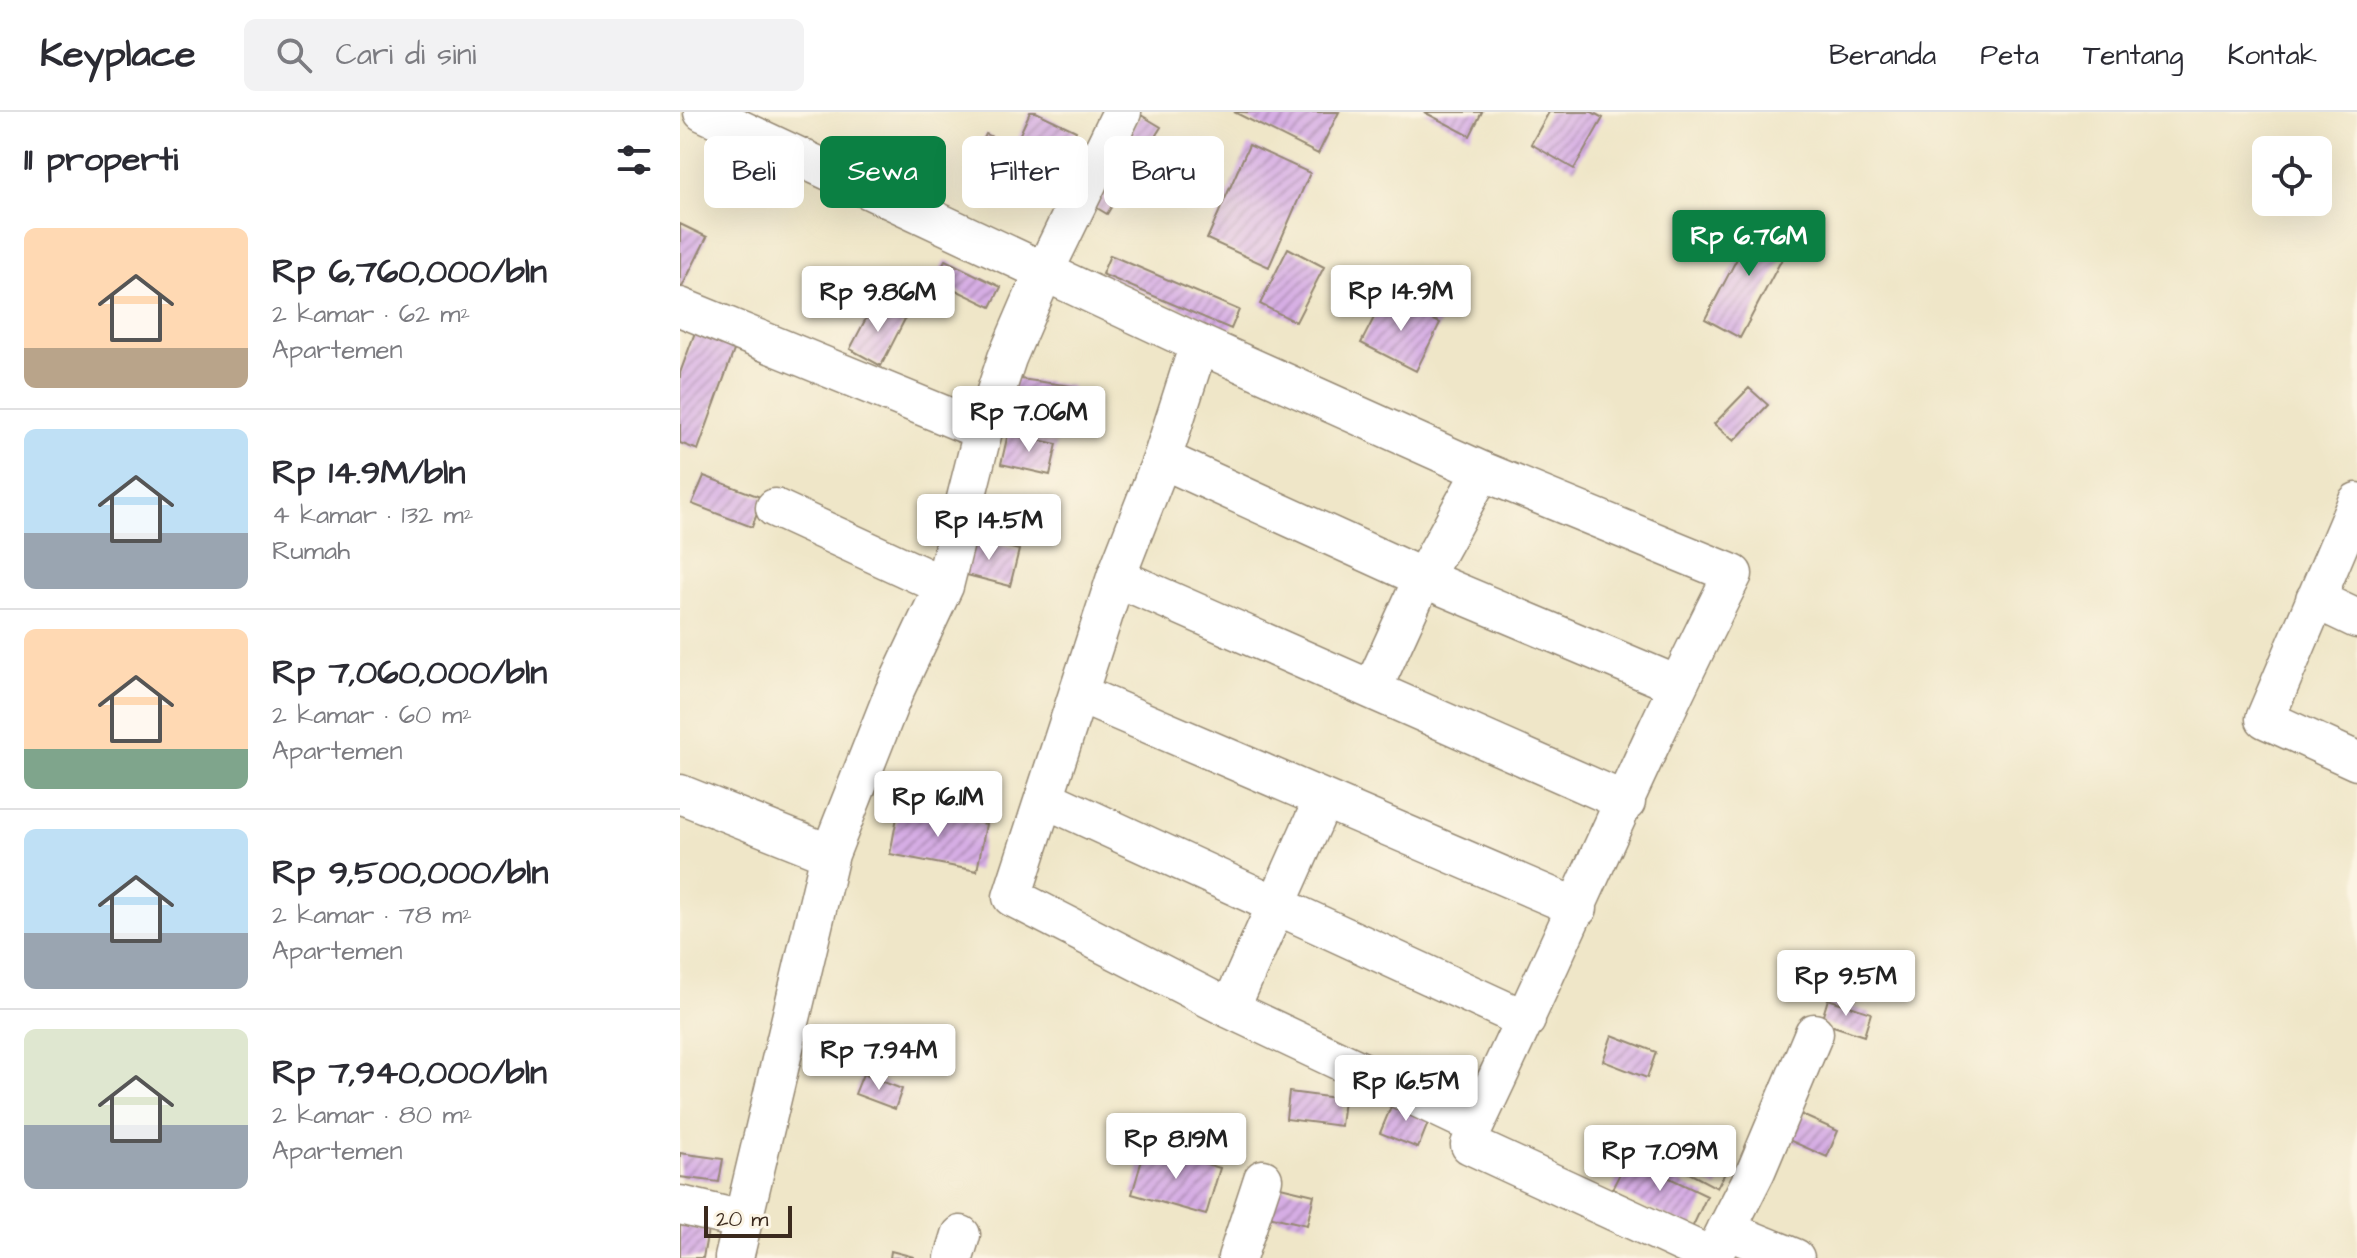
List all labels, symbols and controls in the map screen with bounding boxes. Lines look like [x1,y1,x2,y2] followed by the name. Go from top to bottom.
[244,19,804,91] search box
[40,29,196,81] text: Keyplace
[272,33,316,77] icon: search
[336,34,476,76] text: Cari di sini
[1829,36,1936,75] text: Beranda
[1980,36,2039,75] text: Peta
[2083,36,2184,75] text: Tentang
[2228,36,2317,75] text: Kontak
[24,136,178,184] text: 11 properti
[704,136,804,208] chip: Beli
[820,136,946,208] chip: Sewa
[962,136,1088,208] chip: Filter
[1104,136,1224,208] chip: Baru
[2252,136,2332,216] map controls
[2252,136,2332,216] button: locate
[612,138,656,182] icon: filters
[1666,210,1832,278] pin: Rp 6.76M
[1690,218,1808,254] text: Rp 6.76M
[272,248,547,296] text: Rp 6,760,000/bln
[88,260,184,356] icon: home
[1318,265,1484,333] pin: Rp 14.9M
[795,266,961,334] pin: Rp 9.86M
[1349,273,1453,309] text: Rp 14.9M
[820,274,936,310] text: Rp 9.86M
[272,296,470,332] text: 2 kamar · 62 m²
[272,332,403,368] text: Apartemen
[946,386,1112,454] pin: Rp 7.06M
[970,394,1088,430] text: Rp 7.06M
[272,449,465,497] text: Rp 14.9M/bln
[88,461,184,557] icon: home
[906,494,1072,562] pin: Rp 14.5M
[272,497,473,533] text: 4 kamar · 132 m²
[935,502,1043,538] text: Rp 14.5M
[272,533,350,569] text: Rumah
[272,649,547,697] text: Rp 7,060,000/bln
[88,661,184,757] icon: home
[272,697,472,733] text: 2 kamar · 60 m²
[272,733,403,769] text: Apartemen
[855,771,1021,839] pin: Rp 16.1M
[892,779,984,815] text: Rp 16.1M
[272,849,548,897] text: Rp 9,500,000/bln
[88,861,184,957] icon: home
[272,897,472,933] text: 2 kamar · 78 m²
[272,933,403,969] text: Apartemen
[1772,950,1920,1018] pin: Rp 9.5M
[1795,958,1897,994] text: Rp 9.5M
[796,1024,962,1092] pin: Rp 7.94M
[820,1032,938,1068] text: Rp 7.94M
[272,1049,547,1097] text: Rp 7,940,000/bln
[1323,1055,1489,1123] pin: Rp 16.5M
[88,1061,184,1157] icon: home
[1353,1063,1459,1099] text: Rp 16.5M
[272,1097,472,1133] text: 2 kamar · 80 m²
[1093,1113,1259,1181] pin: Rp 8.19M
[1124,1121,1228,1157] text: Rp 8.19M
[1577,1125,1743,1193] pin: Rp 7.09M
[272,1133,403,1169] text: Apartemen
[1602,1133,1718,1169] text: Rp 7.09M
[704,1202,792,1238] scale bar
[716,1204,768,1235] text: 20 m

